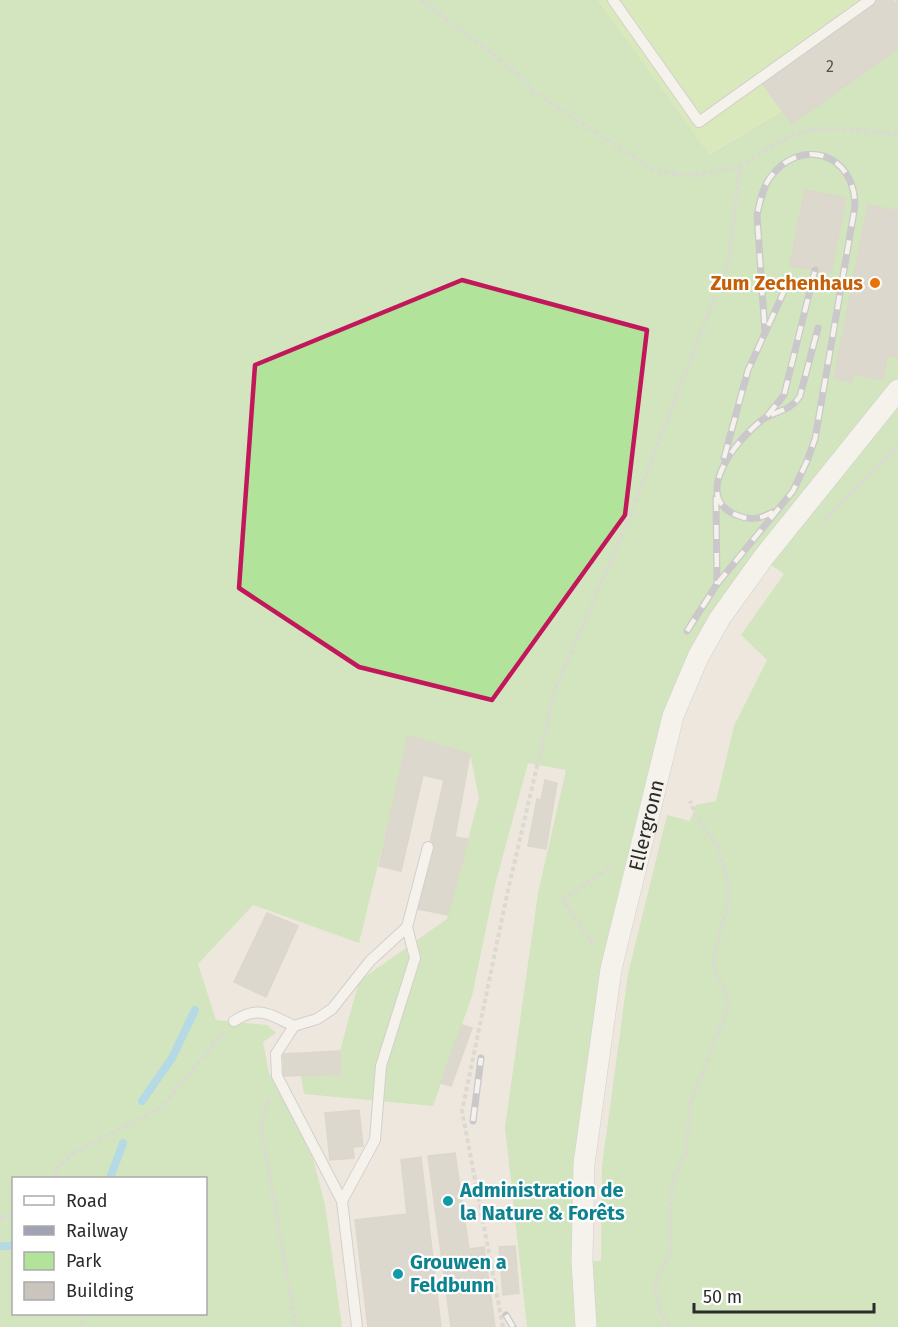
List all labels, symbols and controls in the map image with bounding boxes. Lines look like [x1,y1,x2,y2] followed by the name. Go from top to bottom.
[826,57,834,76] house number: 2
[711,271,863,295] place label: Zum Zechenhaus
[868,276,882,290] marker: Zum Zechenhaus
[623,777,669,873] street label: Ellergronn
[12,1177,207,1315] legend
[459,1178,625,1225] place label: Administration de la Nature & Forêts
[66,1190,108,1212] text: Road
[441,1194,455,1208] marker: Administration de la Nature & Forêts
[66,1220,128,1242] text: Railway
[66,1250,102,1272] text: Park
[410,1250,507,1297] place label: Grouwen a Feldbunn
[391,1267,405,1281] marker: Grouwen a Feldbunn
[694,1276,874,1314] scale bar
[66,1280,134,1302] text: Building
[703,1286,742,1308] text: 50 m

